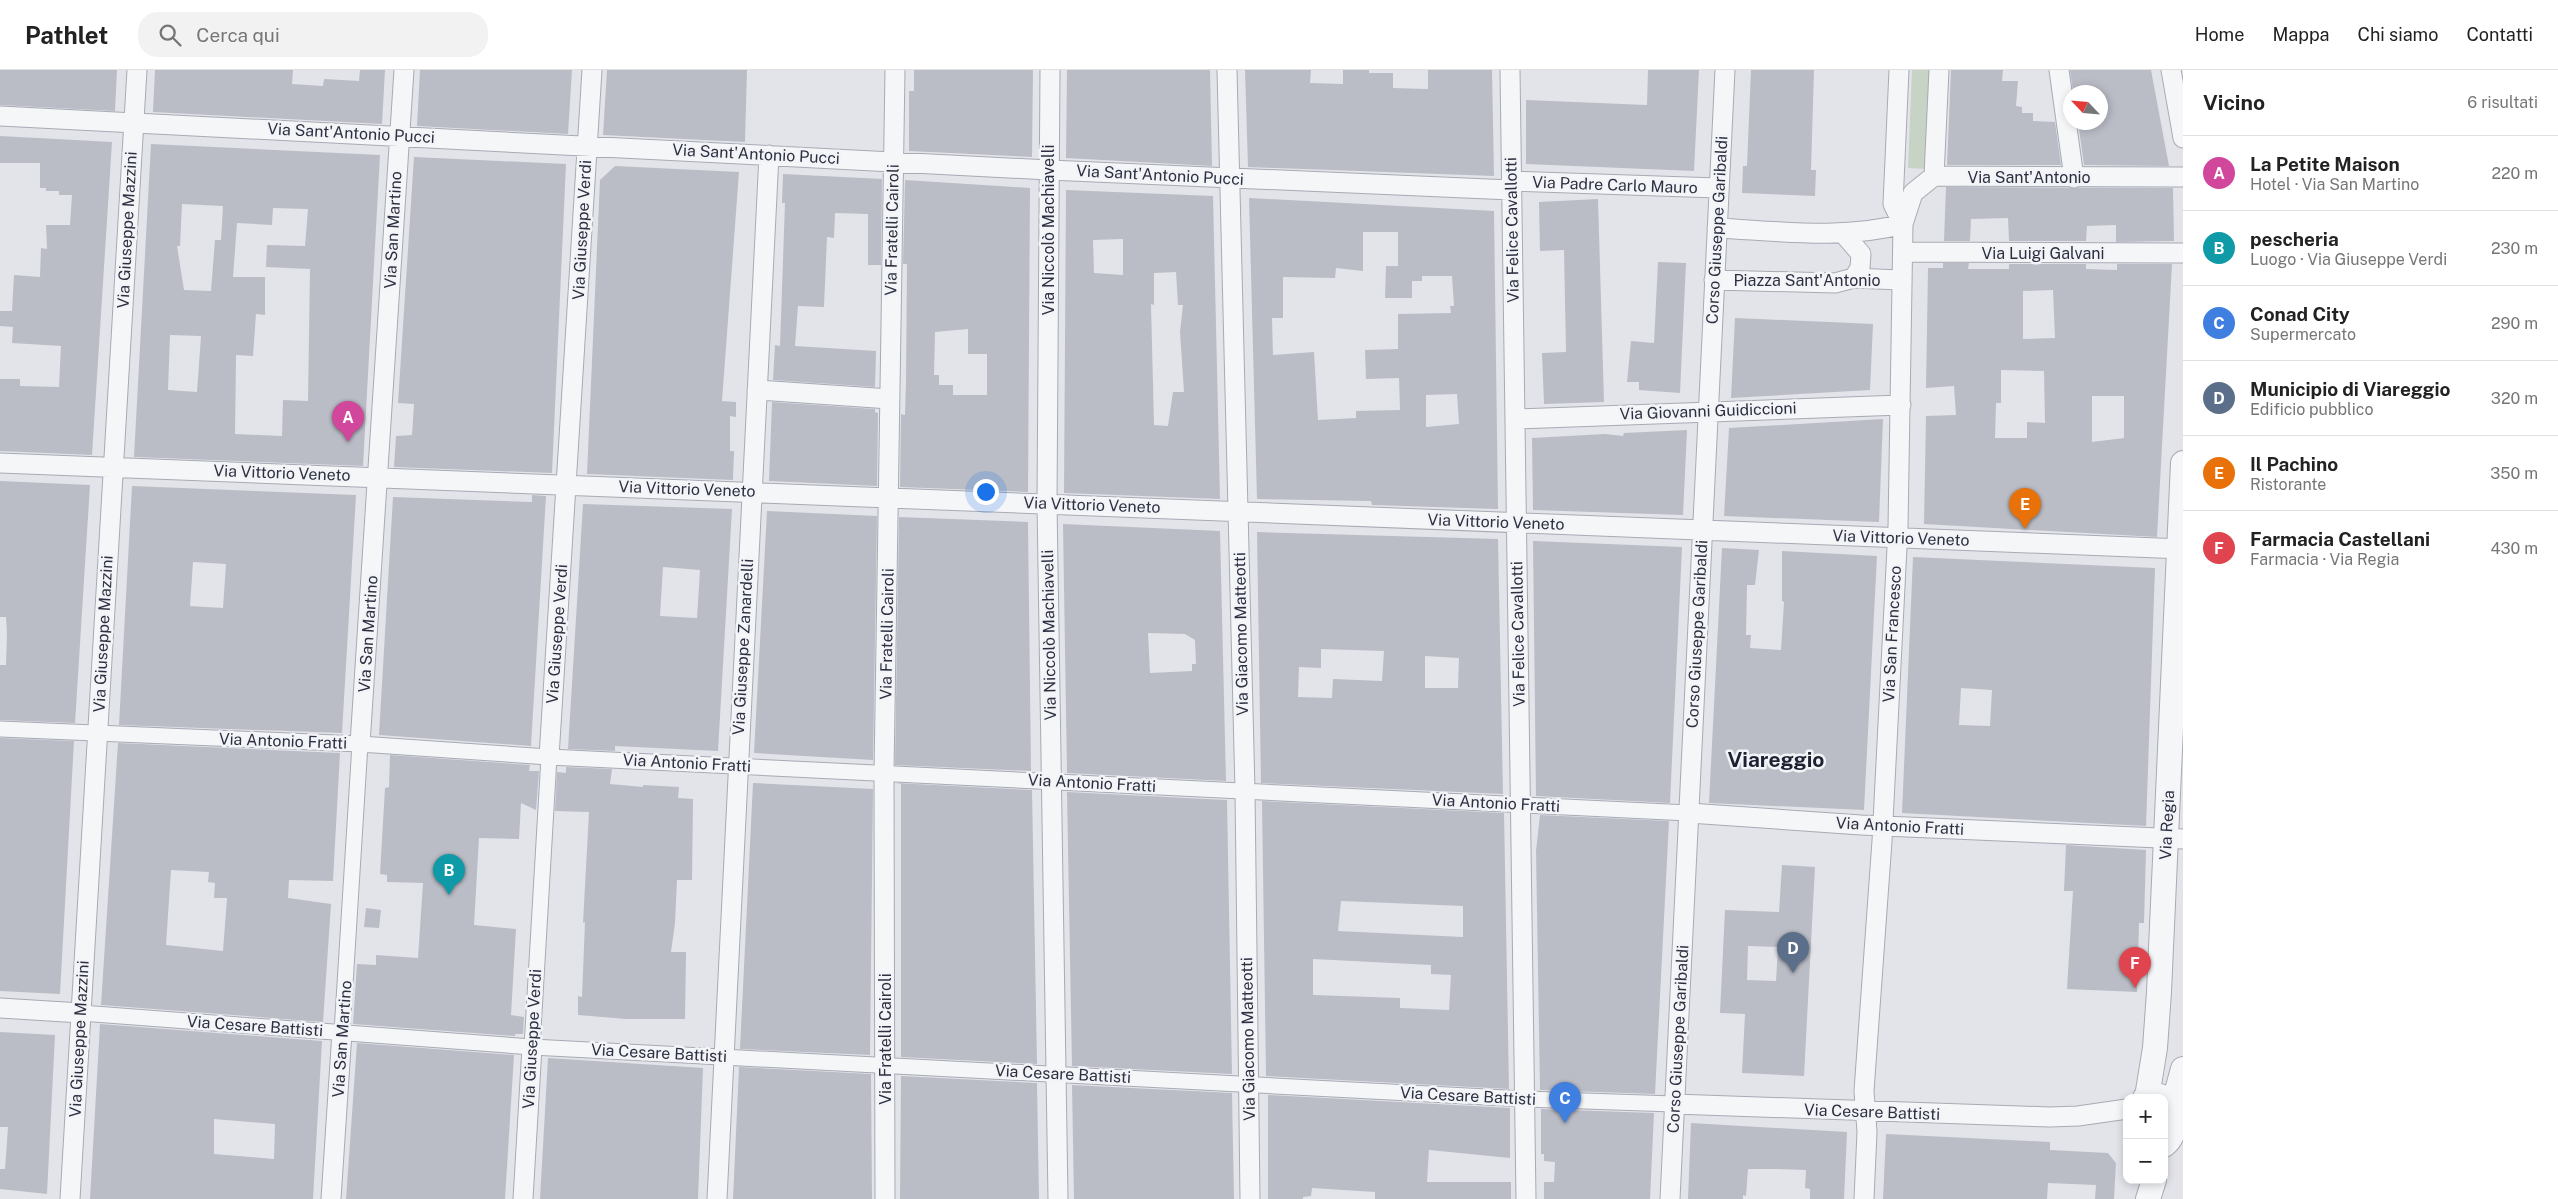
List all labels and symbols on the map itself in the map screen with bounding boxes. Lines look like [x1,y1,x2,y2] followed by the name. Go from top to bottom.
[2063,85,2108,130] north arrow
[267,119,435,147] street label: Via Sant'Antonio Pucci
[1703,135,1731,325] street label: Corso Giuseppe Garibaldi
[672,140,840,168] street label: Via Sant'Antonio Pucci
[1039,145,1058,315] street label: Via Niccolò Machiavelli
[113,151,141,309] street label: Via Giuseppe Mazzini
[1501,157,1523,303] street label: Via Felice Cavallotti
[569,160,595,300] street label: Via Giuseppe Verdi
[1076,161,1244,189] street label: Via Sant'Antonio Pucci
[881,164,903,296] street label: Via Fratelli Cairoli
[1967,168,2091,187] street label: Via Sant'Antonio
[380,171,406,289] street label: Via San Martino
[1532,173,1698,197] street label: Via Padre Carlo Mauro
[1982,244,2104,263] street label: Via Luigi Galvani
[1733,271,1881,290] street label: Piazza Sant'Antonio
[1619,398,1797,424] street label: Via Giovanni Guidiccioni
[332,401,364,442] pin: A
[213,461,351,485] street label: Via Vittorio Veneto
[618,477,756,501] street label: Via Vittorio Veneto
[973,479,999,505] your location
[2009,488,2041,529] pin: E
[1023,493,1161,517] street label: Via Vittorio Veneto
[1427,510,1565,534] street label: Via Vittorio Veneto
[1832,526,1970,550] street label: Via Vittorio Veneto
[1683,539,1711,729] street label: Corso Giuseppe Garibaldi
[1038,549,1060,721] street label: Via Niccolò Machiavelli
[1230,552,1252,716] street label: Via Giacomo Matteotti
[89,555,117,713] street label: Via Giuseppe Mazzini
[729,558,757,736] street label: Via Giuseppe Zanardelli
[1507,561,1529,707] street label: Via Felice Cavallotti
[543,564,571,704] street label: Via Giuseppe Verdi
[1879,565,1905,703] street label: Via San Francesco
[876,568,898,700] street label: Via Fratelli Cairoli
[354,575,382,693] street label: Via San Martino
[219,729,347,753] street label: Via Antonio Fratti
[1728,747,1824,772] district label: Viareggio
[622,750,752,776] street label: Via Antonio Fratti
[1027,770,1157,796] street label: Via Antonio Fratti
[1431,790,1561,816] street label: Via Antonio Fratti
[2156,790,2178,860] street label: Via Regia
[1835,813,1965,839] street label: Via Antonio Fratti
[433,854,465,895] pin: B
[1777,932,1809,973] pin: D
[1664,944,1692,1134] street label: Corso Giuseppe Garibaldi
[2119,947,2151,988] pin: F
[1237,957,1259,1121] street label: Via Giacomo Matteotti
[65,960,93,1118] street label: Via Giuseppe Mazzini
[519,969,545,1109] street label: Via Giuseppe Verdi
[876,973,895,1105] street label: Via Fratelli Cairoli
[328,980,356,1098] street label: Via San Martino
[186,1012,324,1040] street label: Via Cesare Battisti
[590,1040,728,1066] street label: Via Cesare Battisti
[994,1061,1132,1087] street label: Via Cesare Battisti
[1549,1082,1581,1123] pin: C
[1399,1083,1537,1109] street label: Via Cesare Battisti
[1804,1100,1940,1124] street label: Via Cesare Battisti

